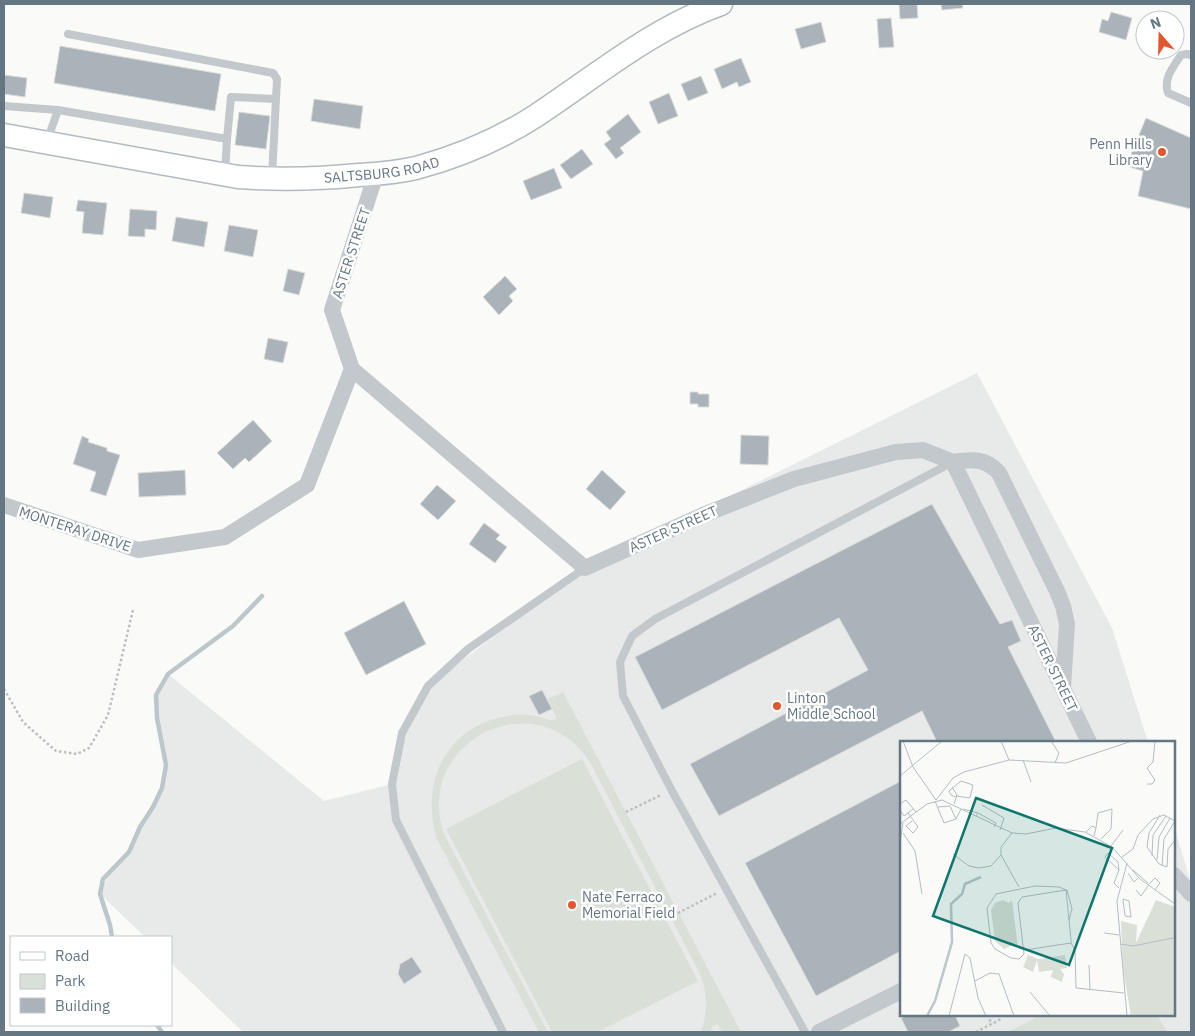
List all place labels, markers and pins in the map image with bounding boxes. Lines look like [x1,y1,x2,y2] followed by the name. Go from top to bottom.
[1089,135,1152,169] place label: Penn Hills Library
[1156,146,1168,158] marker: Penn Hills Library
[787,689,876,723] place label: Linton Middle School
[771,700,783,712] marker: Linton Middle School
[582,888,675,922] place label: Nate Ferraco Memorial Field
[566,899,578,911] marker: Nate Ferraco Memorial Field

